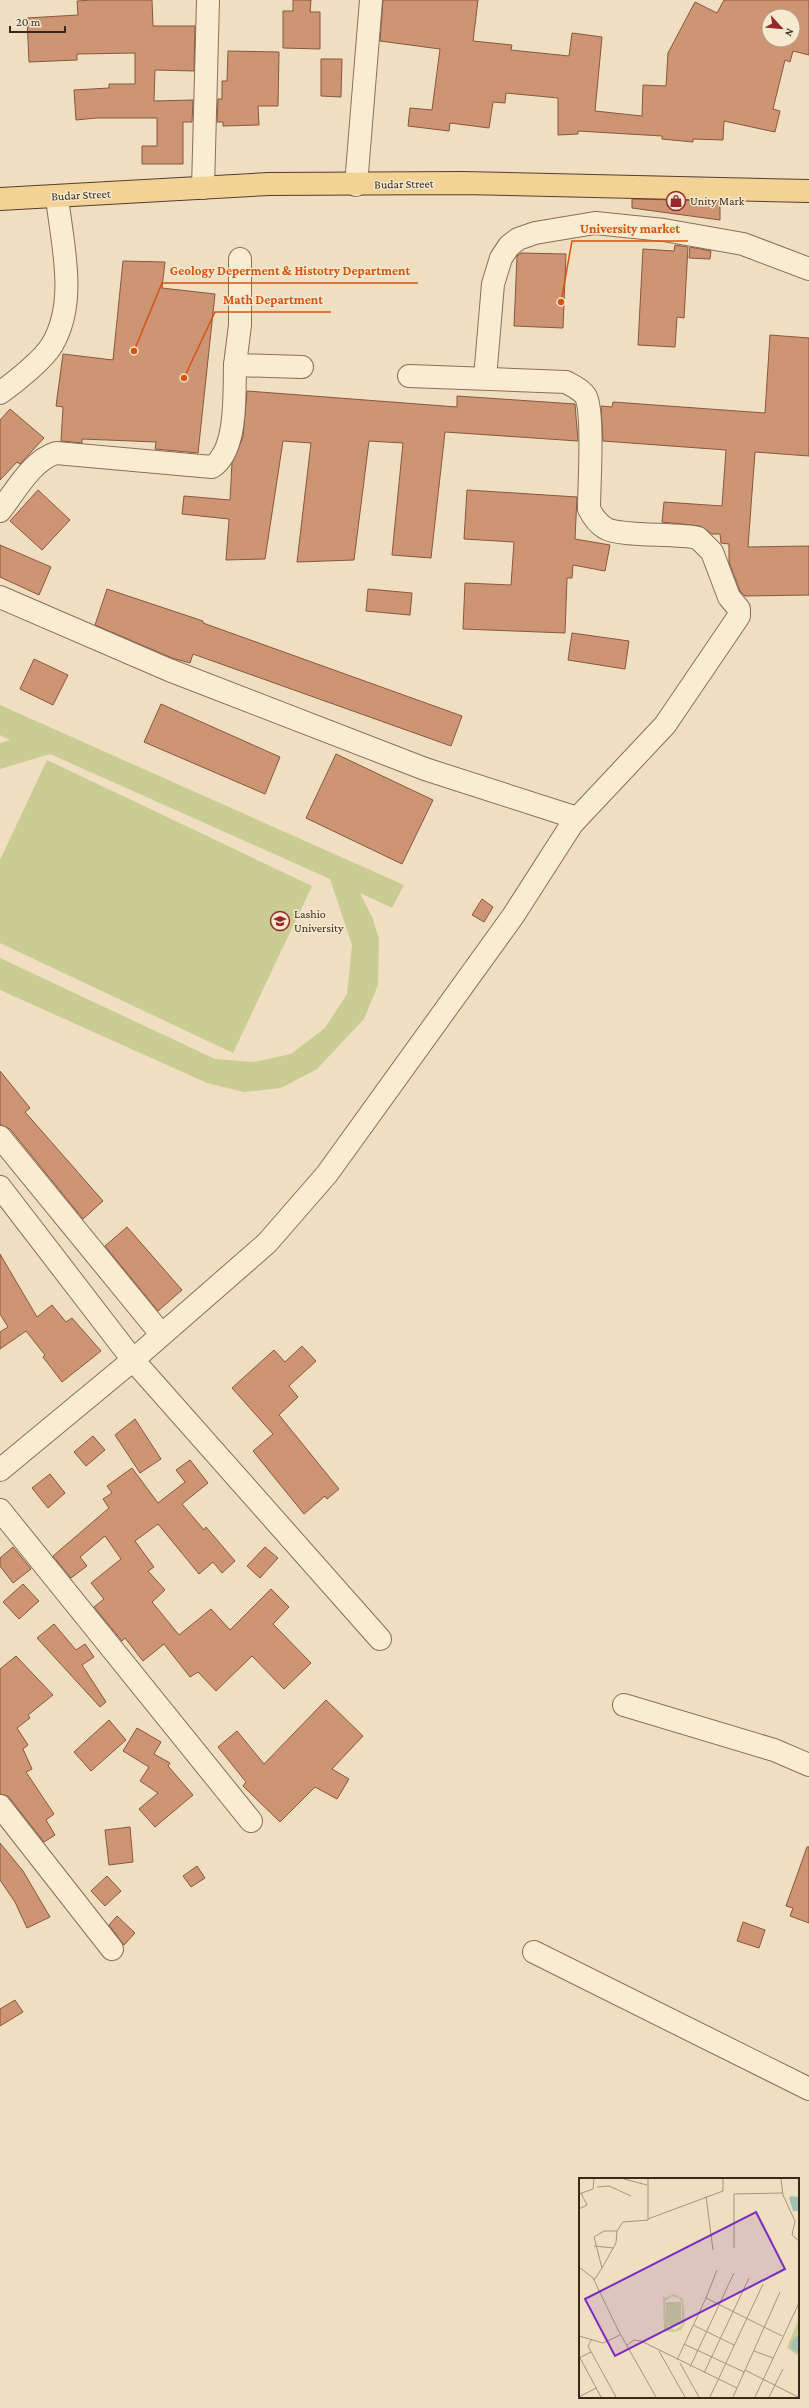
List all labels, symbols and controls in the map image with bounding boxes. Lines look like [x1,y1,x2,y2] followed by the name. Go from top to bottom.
[10,8,65,34] scale bar
[761,8,801,48] north arrow
[16,15,41,29] text: 20 m
[783,26,797,39] text: N
[374,176,435,192] street label: Budar Street
[51,186,112,204] street label: Budar Street
[665,190,687,212] shop icon: Unity Mark
[690,194,745,208] place label: Unity Mark
[572,216,688,241] callout: University market
[580,221,680,236] text: University market
[162,258,418,283] callout: Geology Deperment & Histotry Department
[170,263,410,278] text: Geology Deperment & Histotry Department
[215,287,331,312] callout: Math Department
[223,292,323,307] text: Math Department
[294,907,344,935] place label: Lashio University
[269,910,291,932] school or university icon: Lashio University
[579,2178,799,2398] inset map

